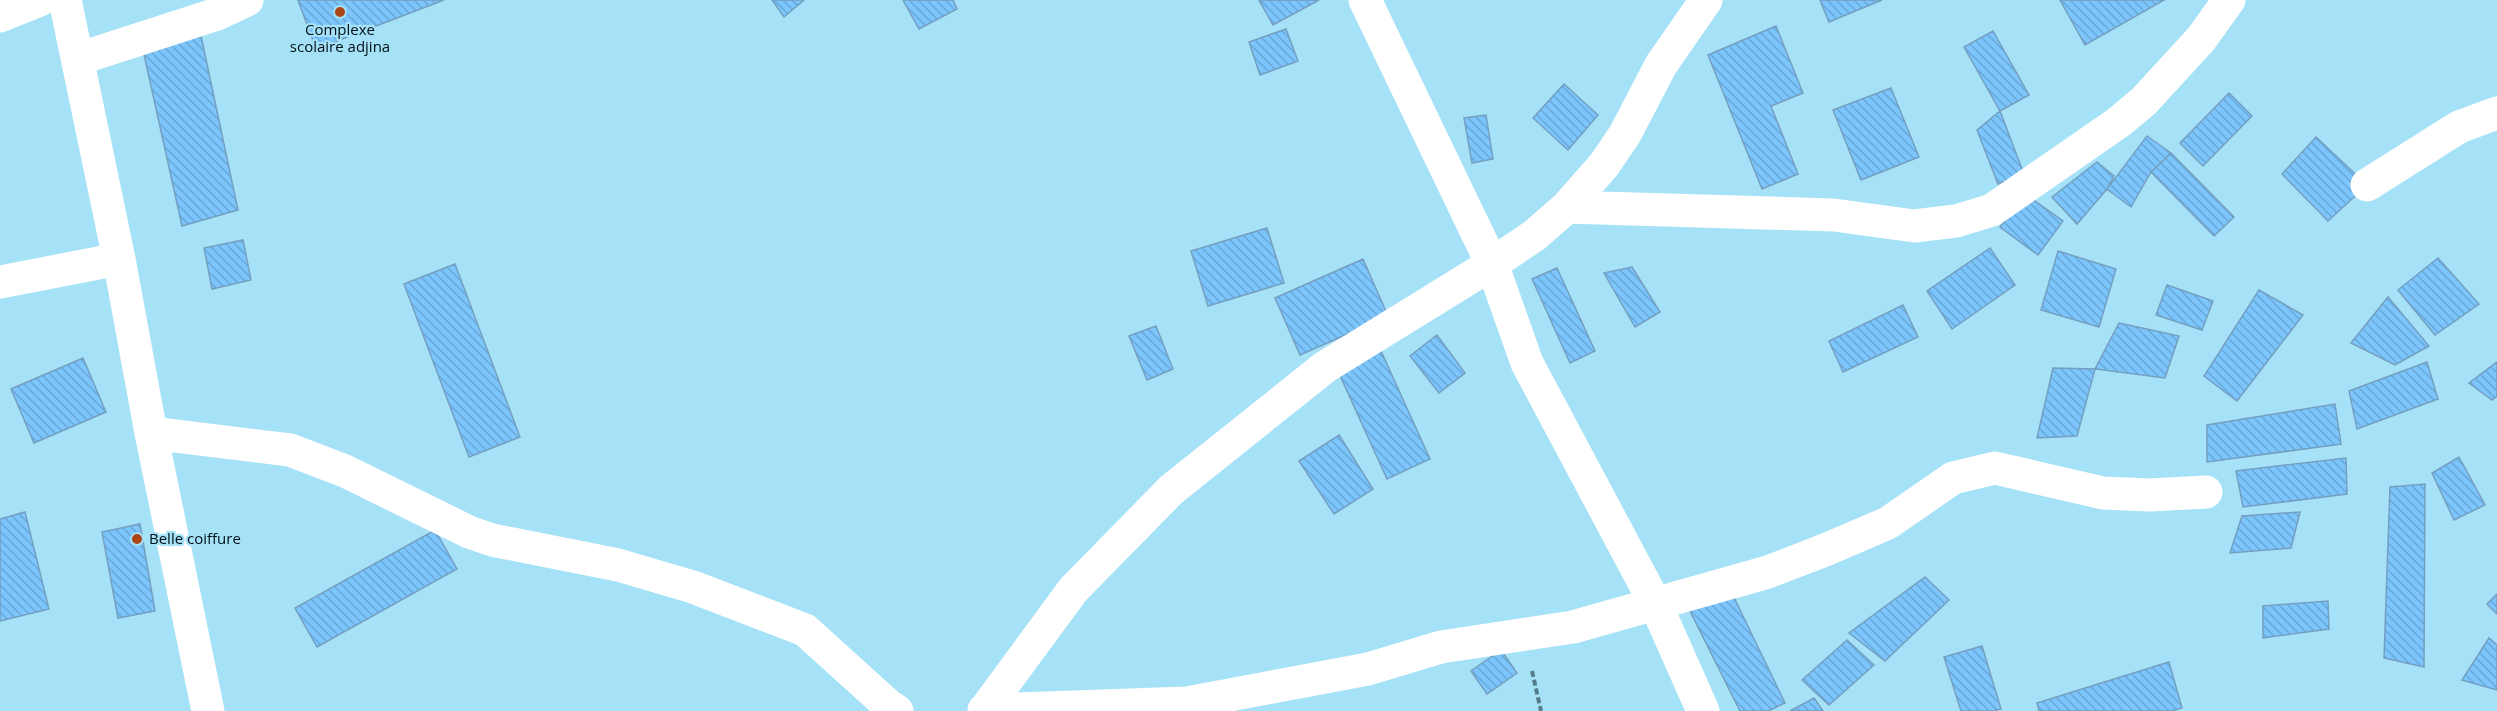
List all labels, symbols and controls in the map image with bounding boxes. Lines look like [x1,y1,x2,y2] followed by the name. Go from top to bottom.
[333,5,347,19] marker: Complexe scolaire adjina
[290,19,390,56] place label: Complexe scolaire adjina
[149,528,241,548] place label: Belle coiffure
[130,532,144,546] marker: Belle coiffure

